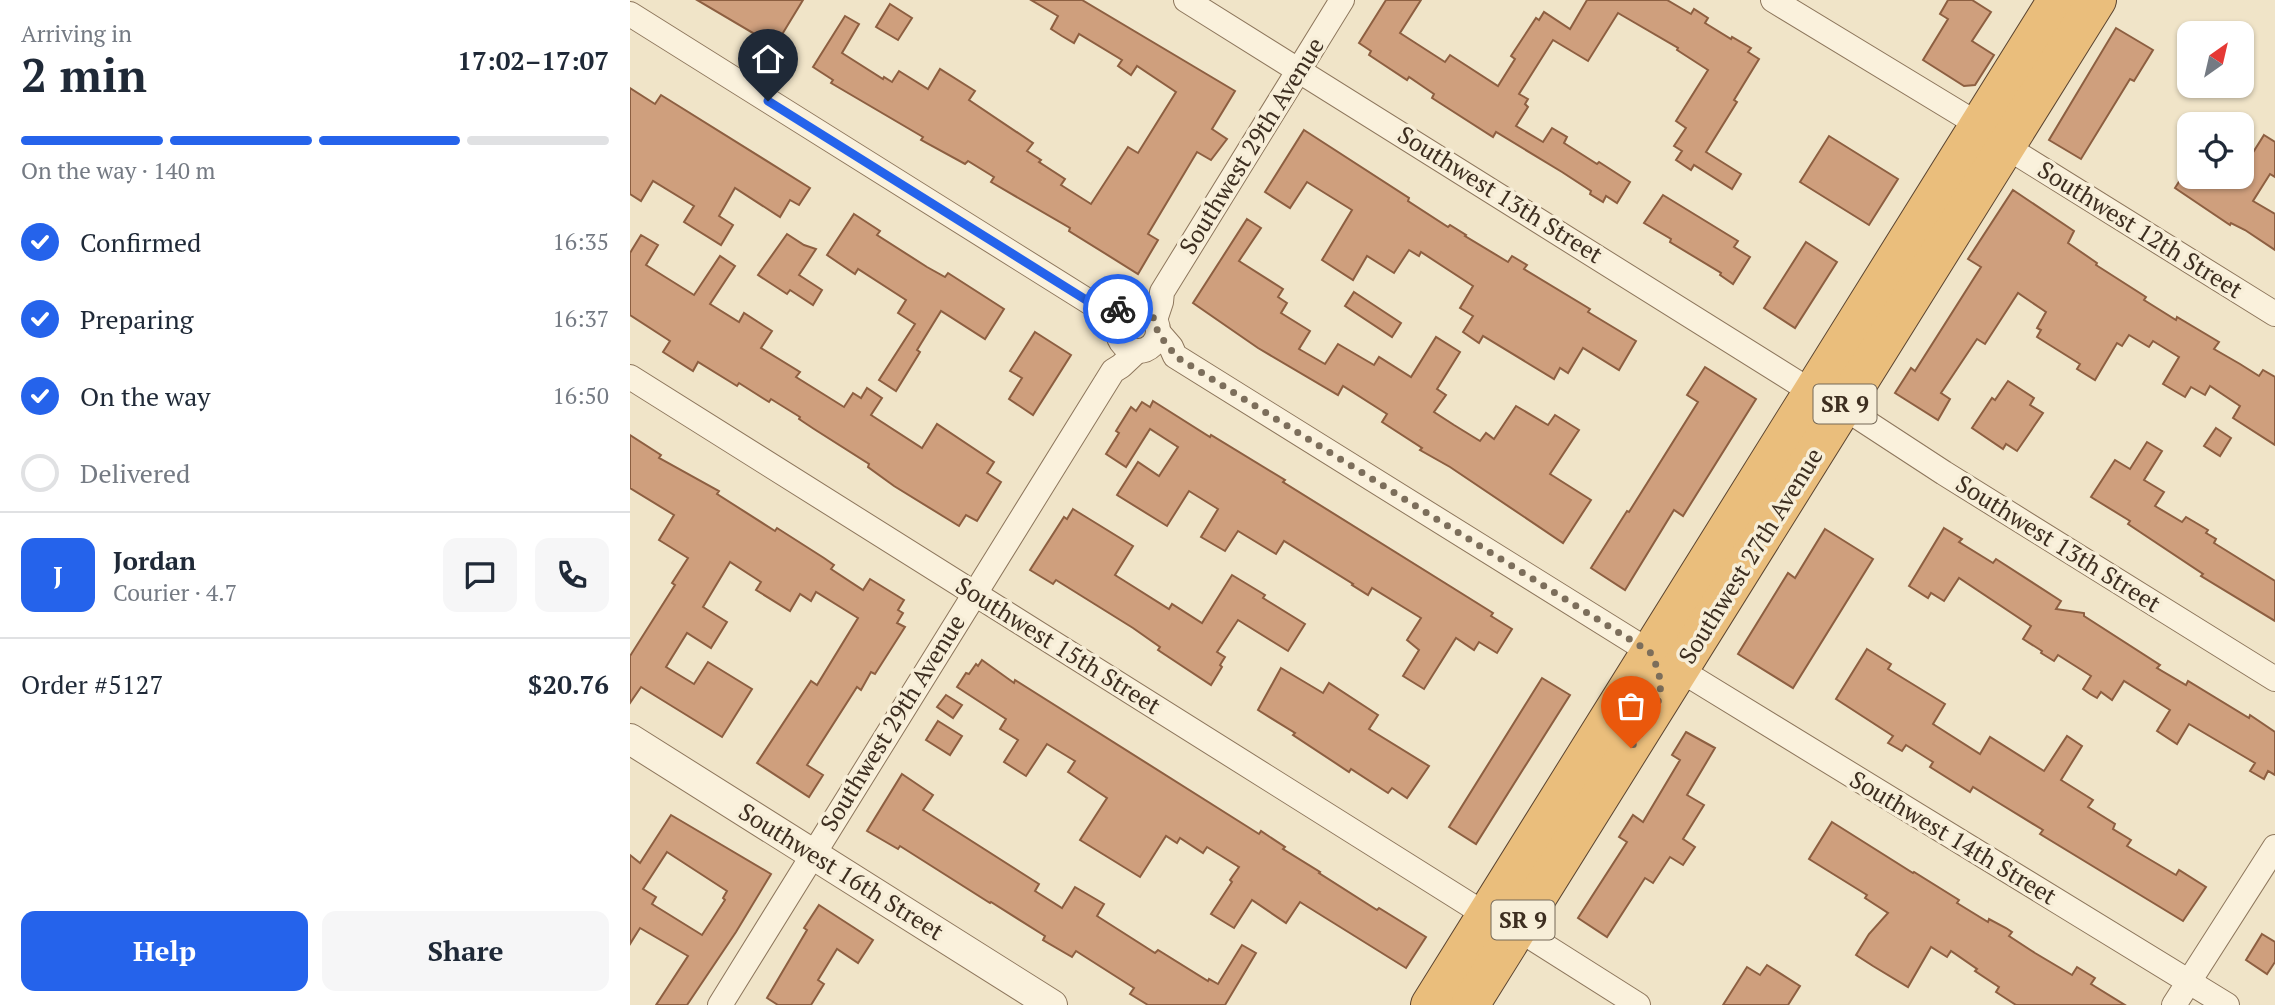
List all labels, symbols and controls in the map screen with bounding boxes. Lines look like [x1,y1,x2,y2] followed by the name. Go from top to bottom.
[21,18,132,49] text: Arriving in
[2177,21,2254,98] north arrow
[2177,21,2254,189] map controls
[738,29,798,101] pin
[1171,31,1331,260] street label: Southwest 29th Avenue
[749,40,787,78] icon: home
[457,43,609,77] text: 17:02–17:07
[21,44,147,105] text: 2 min
[2177,112,2254,189] button: locate
[1392,118,1609,270] street label: Southwest 13th Street
[2032,153,2249,305] street label: Southwest 12th Street
[21,155,215,186] text: On the way · 140 m
[21,223,59,261] icon: check
[80,225,201,259] text: Confirmed
[552,226,609,257] text: 16:35
[1083,274,1153,344] courier
[1099,290,1137,328] icon: bike
[21,300,59,338] icon: check
[80,302,193,336] text: Preparing
[552,303,609,334] text: 16:37
[21,377,59,415] icon: check
[80,379,211,413] text: On the way
[552,380,609,411] text: 16:50
[1814,384,1876,424] road number: SR 9
[1671,441,1830,669] street label: Southwest 27th Avenue
[80,456,190,490] text: Delivered
[1950,467,2167,619] street label: Southwest 13th Street
[443,538,517,612] button: chat
[535,538,609,612] button: phone
[113,543,196,577] text: Jordan
[53,558,63,592] text: J
[950,569,1167,721] street label: Southwest 15th Street
[113,577,237,608] text: Courier · 4.7
[812,608,972,837] street label: Southwest 29th Avenue
[21,667,163,701] text: Order #5127
[528,667,609,701] text: $20.76
[1601,676,1661,748] pin
[1612,687,1650,725] icon: bag
[1844,763,2063,912] street label: Southwest 14th Street
[733,795,950,947] street label: Southwest 16th Street
[1492,900,1554,939] road number: SR 9
[21,911,308,991] button: Help
[322,911,609,991] button: Share

